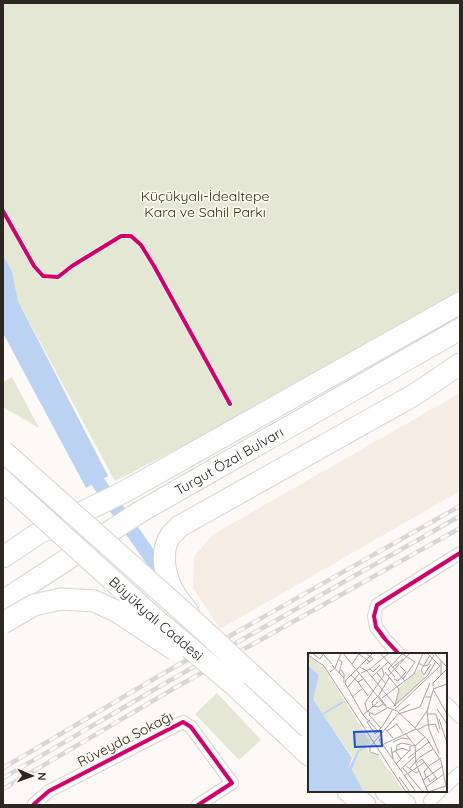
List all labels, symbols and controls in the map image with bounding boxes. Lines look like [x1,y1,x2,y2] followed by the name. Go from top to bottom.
[141,187,269,221] park label: Küçükyalı-İdealtepe Kara ve Sahil Parkı
[172,423,287,499] street label: Turgut Özal Bulvarı
[105,573,207,664] street label: Büyükyalı Caddesi
[308,653,447,792] inset map
[74,707,176,771] street label: Rüveyda Sokağı
[12,756,52,796] north arrow
[35,772,49,781] text: N

